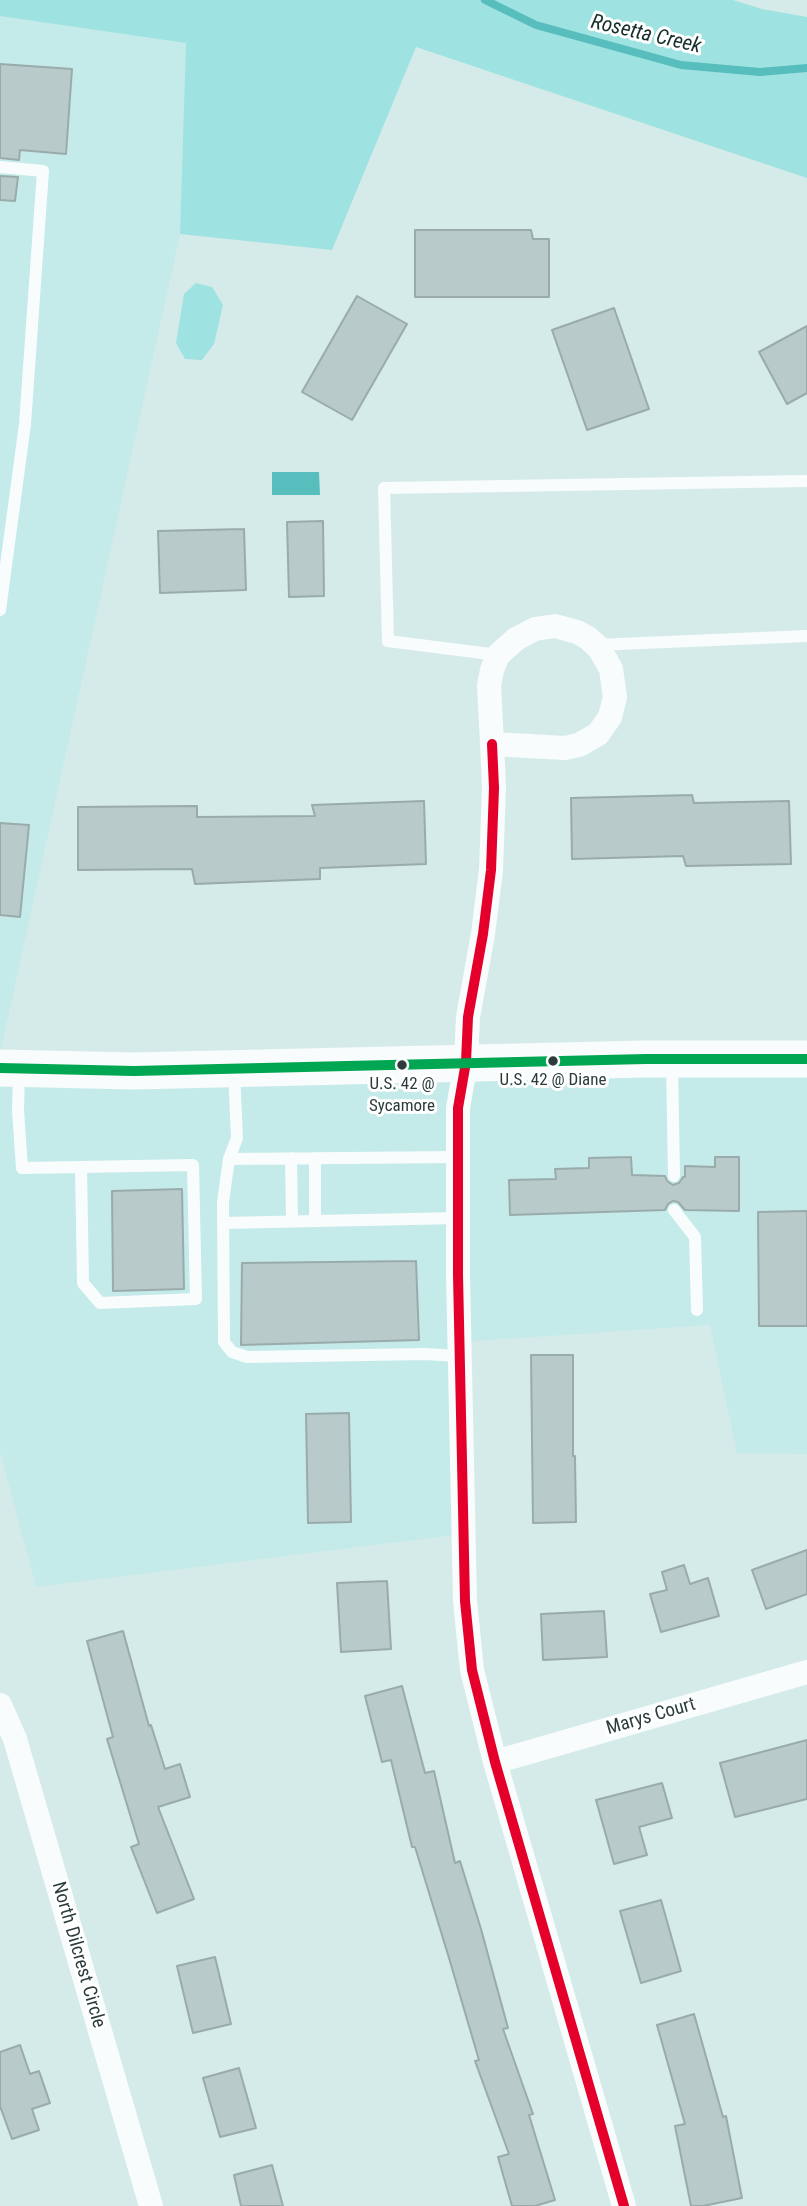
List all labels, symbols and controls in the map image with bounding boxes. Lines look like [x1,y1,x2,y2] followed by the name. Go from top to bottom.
[588,10,704,60] water label: Rosetta Creek
[546,1054,560,1068] marker: U.S. 42 @ Diane
[395,1058,409,1072] marker: U.S. 42 @ Sycamore
[500,1071,606,1091] place label: U.S. 42 @ Diane
[369,1075,435,1115] place label: U.S. 42 @ Sycamore
[604,1693,698,1741] street label: Marys Court
[46,1879,110,2031] street label: North Dilcrest Circle

